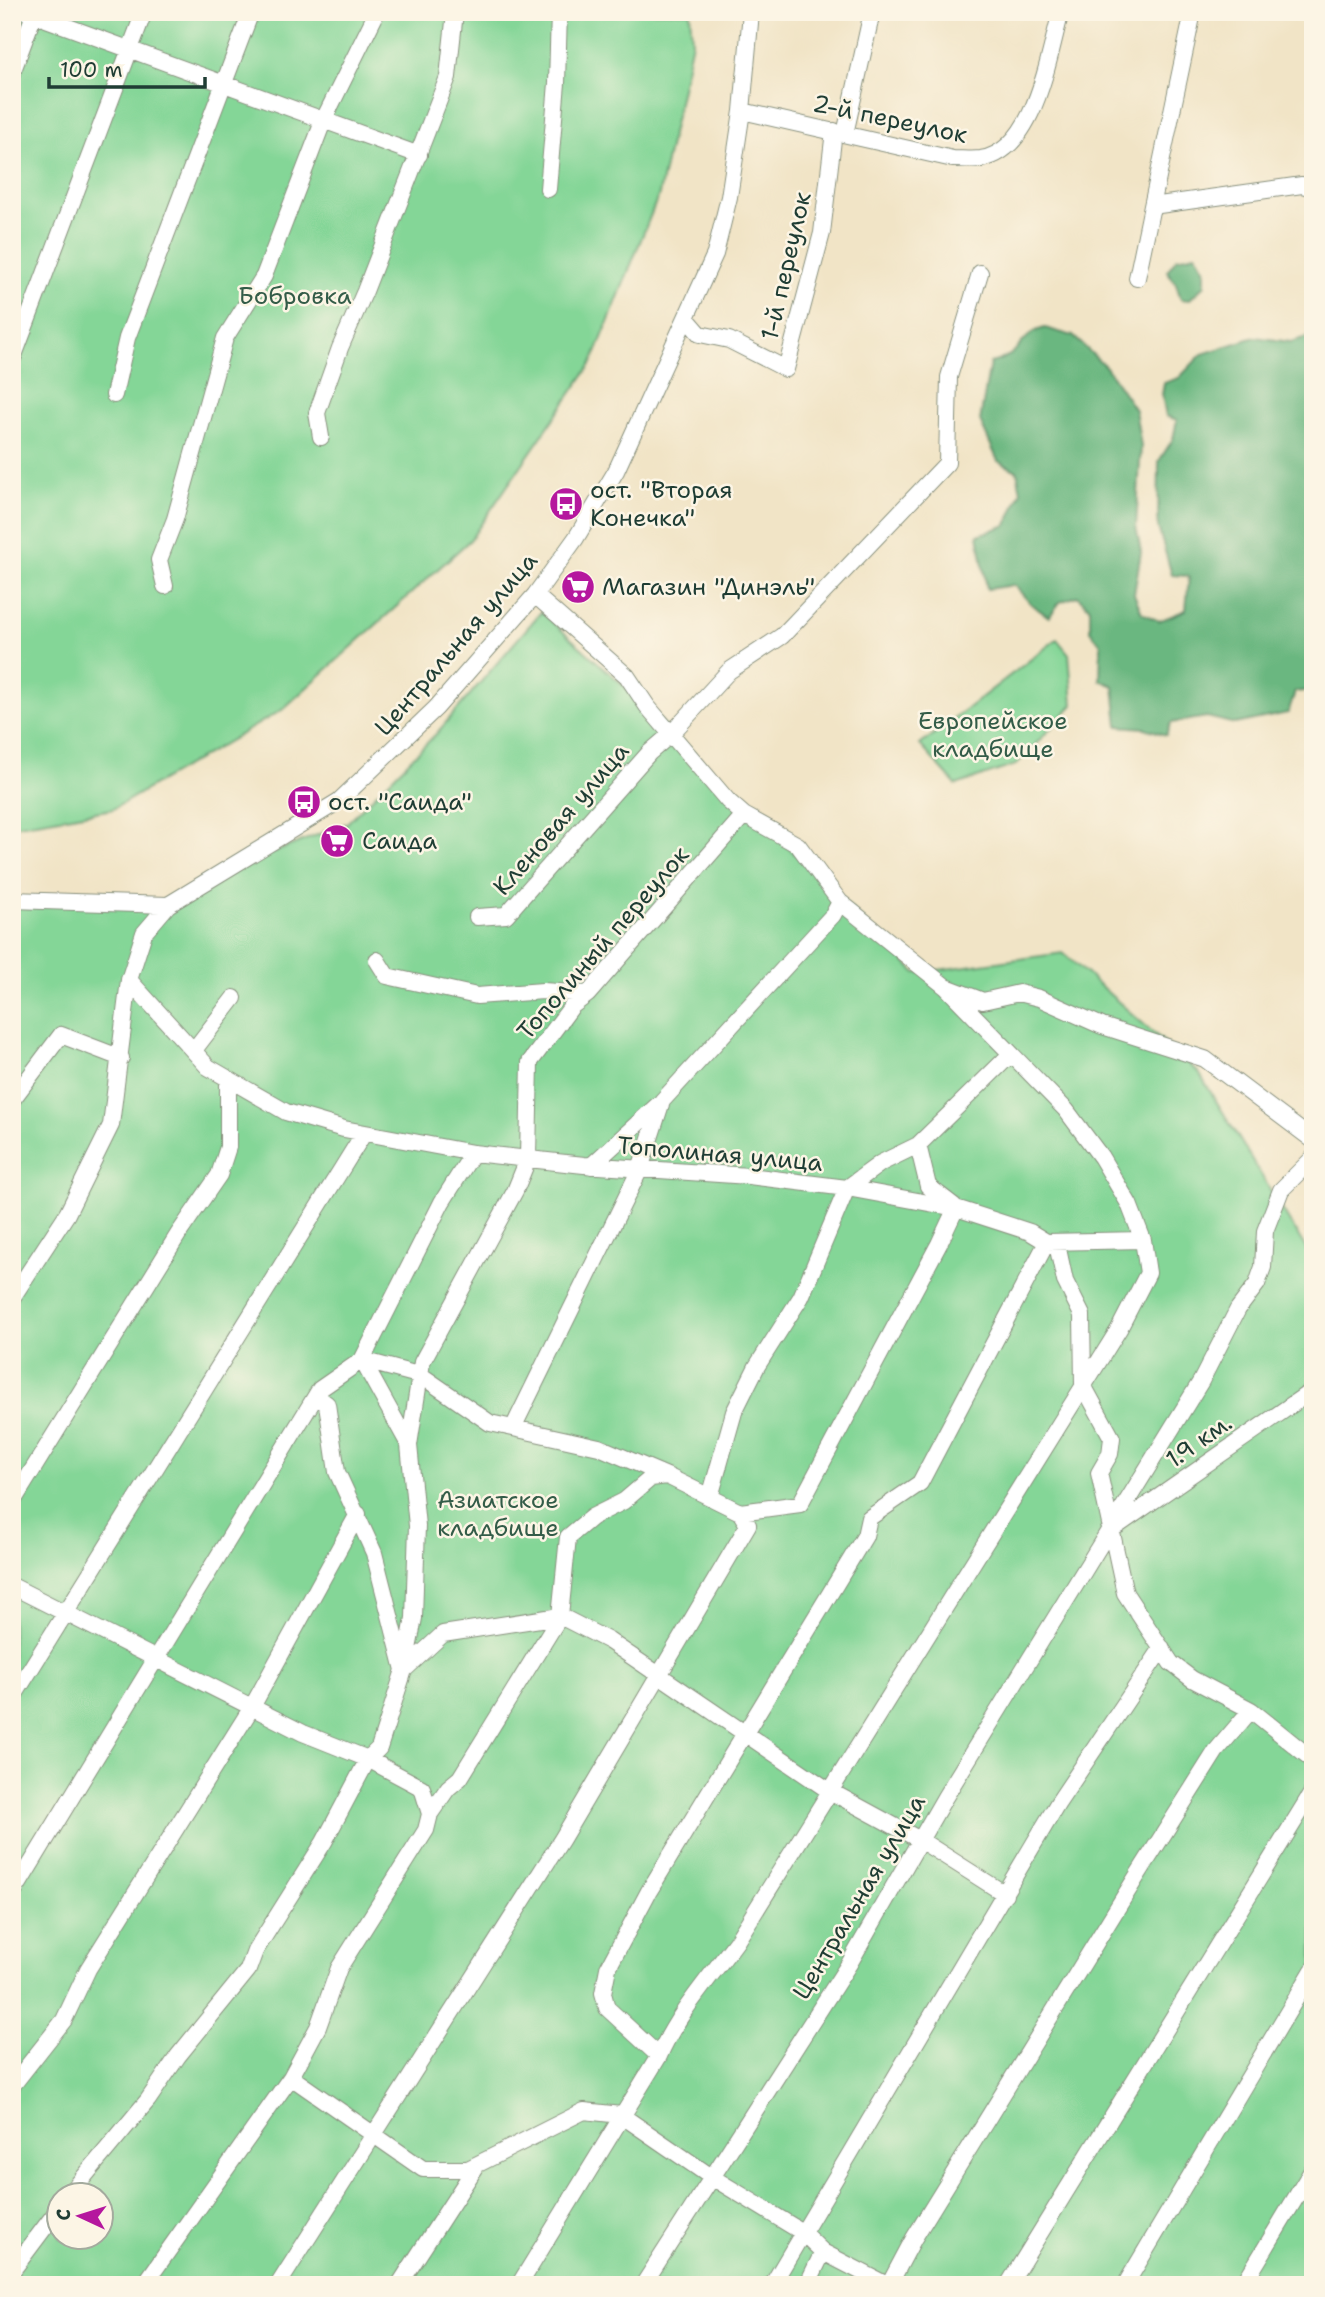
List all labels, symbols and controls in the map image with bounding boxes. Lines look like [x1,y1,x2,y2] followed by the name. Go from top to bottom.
[49,46,205,90] scale bar
[60,56,123,84] text: 100 m
[810,87,970,151] street label: 2-й переулок
[753,189,819,343] street label: 1-й переулок
[238,280,352,312] park label: Бобровка
[590,474,733,534] place label: ост. "Вторая Конечка"
[547,485,585,523] bus stop icon: ост. "Вторая Конечка"
[367,545,545,743] street label: Центральная улица
[559,568,597,606] supermarket icon: Магазин "Динэль"
[602,571,815,603] place label: Магазин "Динэль"
[918,705,1068,765] park label: Европейское кладбище
[486,736,636,902] street label: Кленовая улица
[285,783,323,821] bus stop icon: ост. "Саида"
[328,786,472,818] place label: ост. "Саида"
[318,822,356,860] supermarket icon: Саида
[362,825,437,857] place label: Саида
[510,839,696,1047] street label: Тополиный переулок
[616,1129,824,1179] street label: Тополиная улица
[1160,1407,1238,1475] street label: 1.9 км.
[437,1484,559,1544] park label: Азиатское кладбище
[785,1789,933,2005] street label: Центральная улица
[46,2182,116,2252] north arrow
[51,2208,76,2222] text: С

